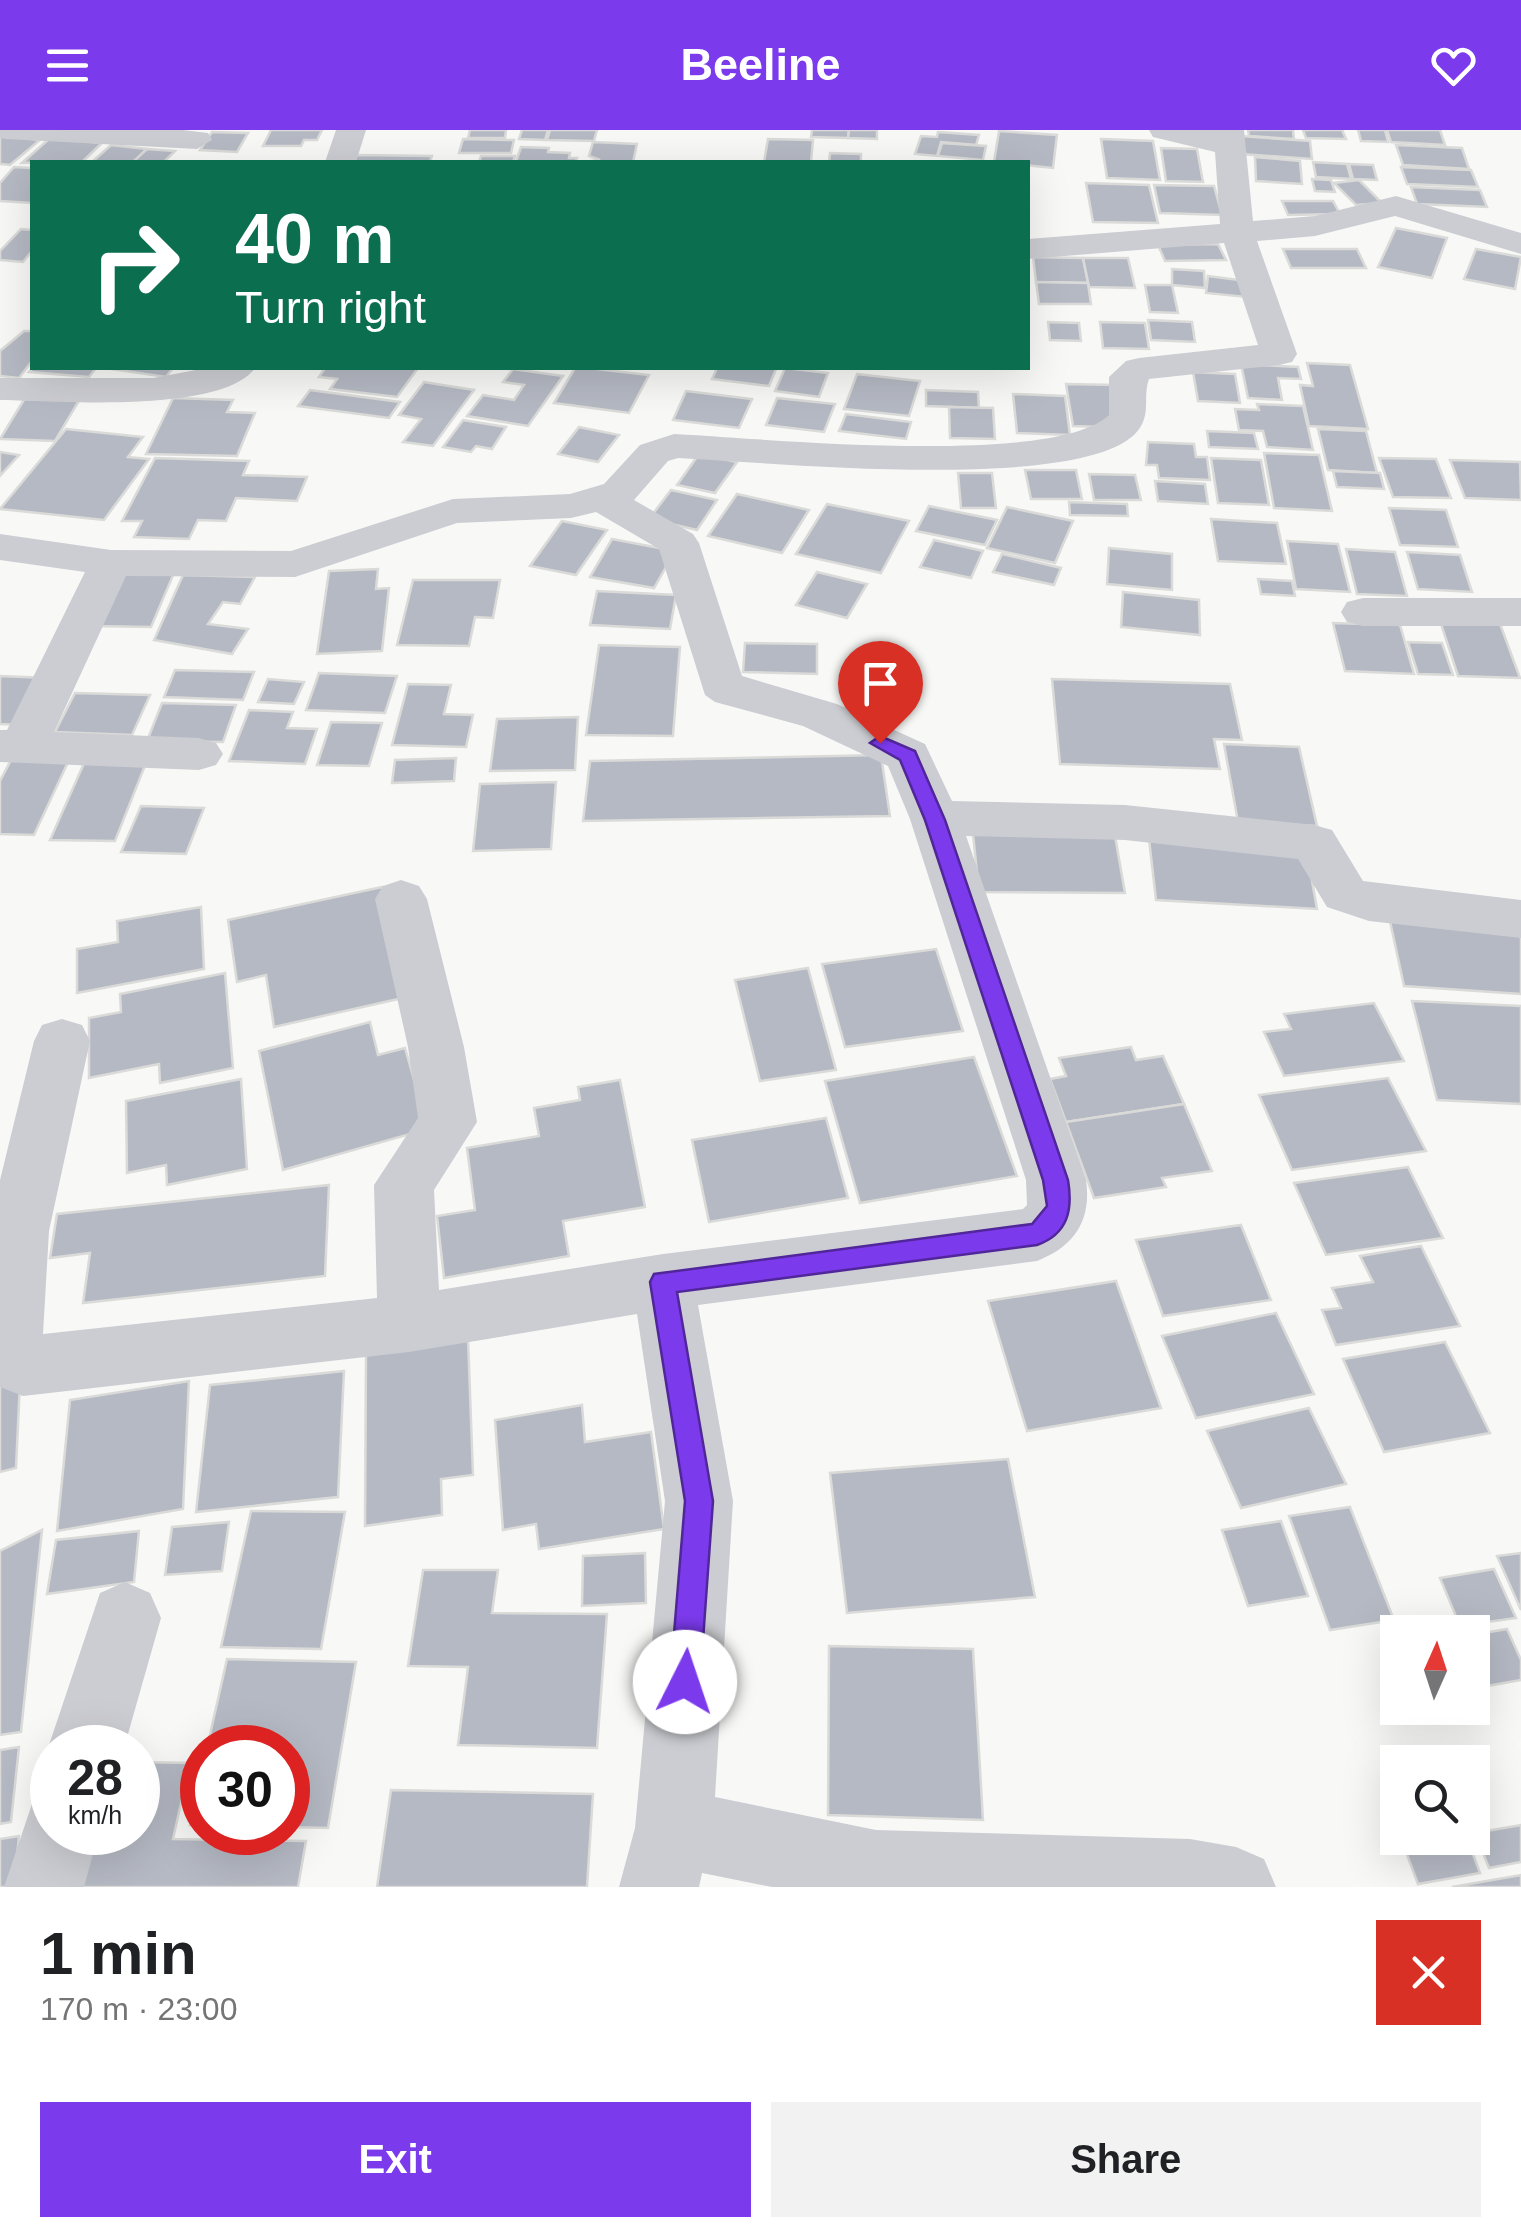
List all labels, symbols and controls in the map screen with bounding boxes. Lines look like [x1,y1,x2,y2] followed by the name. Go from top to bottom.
[40,38,95,93] icon: menu
[1426,38,1481,93] icon: heart
[680,39,841,90] text: Beeline
[70,200,200,330] icon: right
[235,200,395,278] text: 40 m
[235,282,426,333] text: Turn right
[838,641,923,744] pin
[853,656,908,711] icon: arrive
[1380,1615,1490,1725] north arrow
[1380,1615,1490,1855] map controls
[633,1630,737,1734] position arrow
[180,1725,310,1855] speed limit sign: 30
[1380,1745,1490,1855] button: search
[67,1750,123,1806] text: 28
[68,1801,122,1829] text: km/h
[40,1920,197,1987] text: 1 min
[1376,1920,1481,2025] button: close
[40,1991,237,2027] text: 170 m · 23:00
[40,2102,751,2217] button: Exit
[771,2102,1481,2217] button: Share

